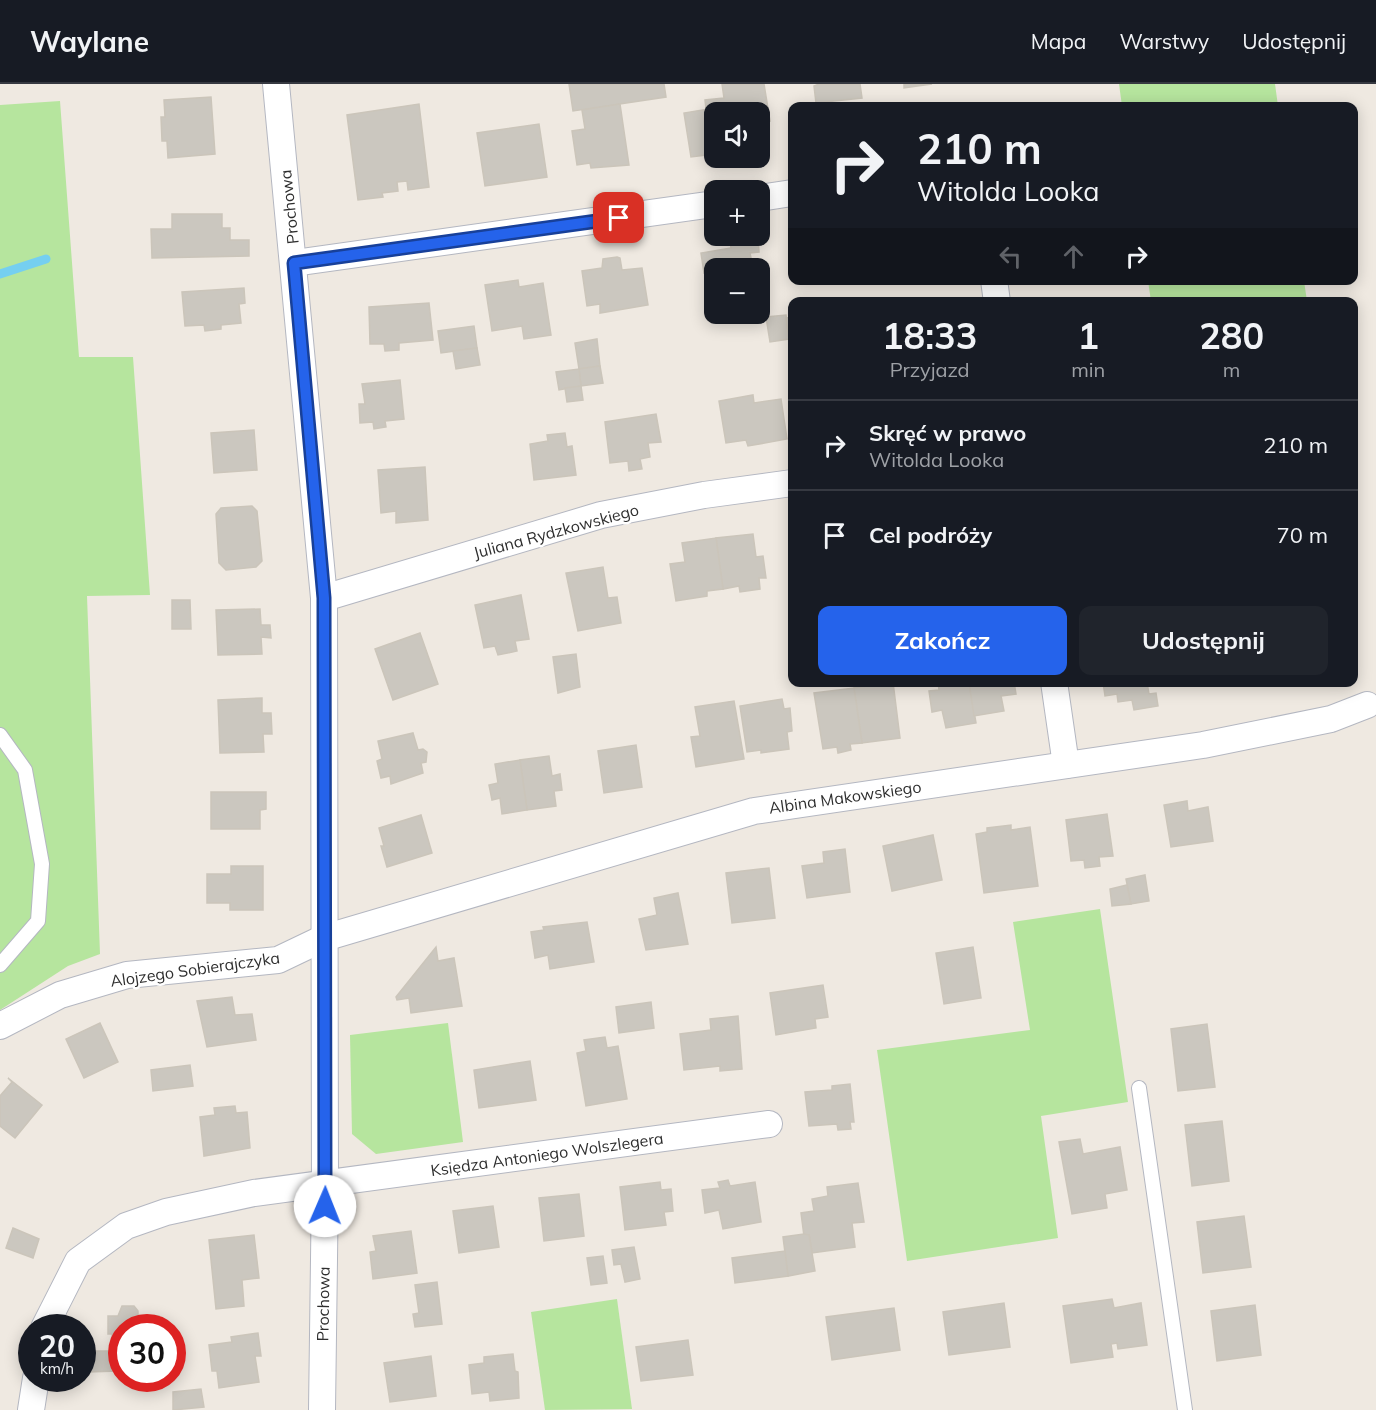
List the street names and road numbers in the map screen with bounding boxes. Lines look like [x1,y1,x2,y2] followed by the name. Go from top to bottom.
[275,169,303,245] street label: Prochowa
[471,499,641,563] street label: Juliana Rydzkowskiego
[767,776,923,818] street label: Albina Makowskiego
[109,947,281,991] street label: Alojzego Sobierajczyka
[429,1128,665,1180] street label: Księdza Antoniego Wolszlegera
[312,1266,334,1342] street label: Prochowa

